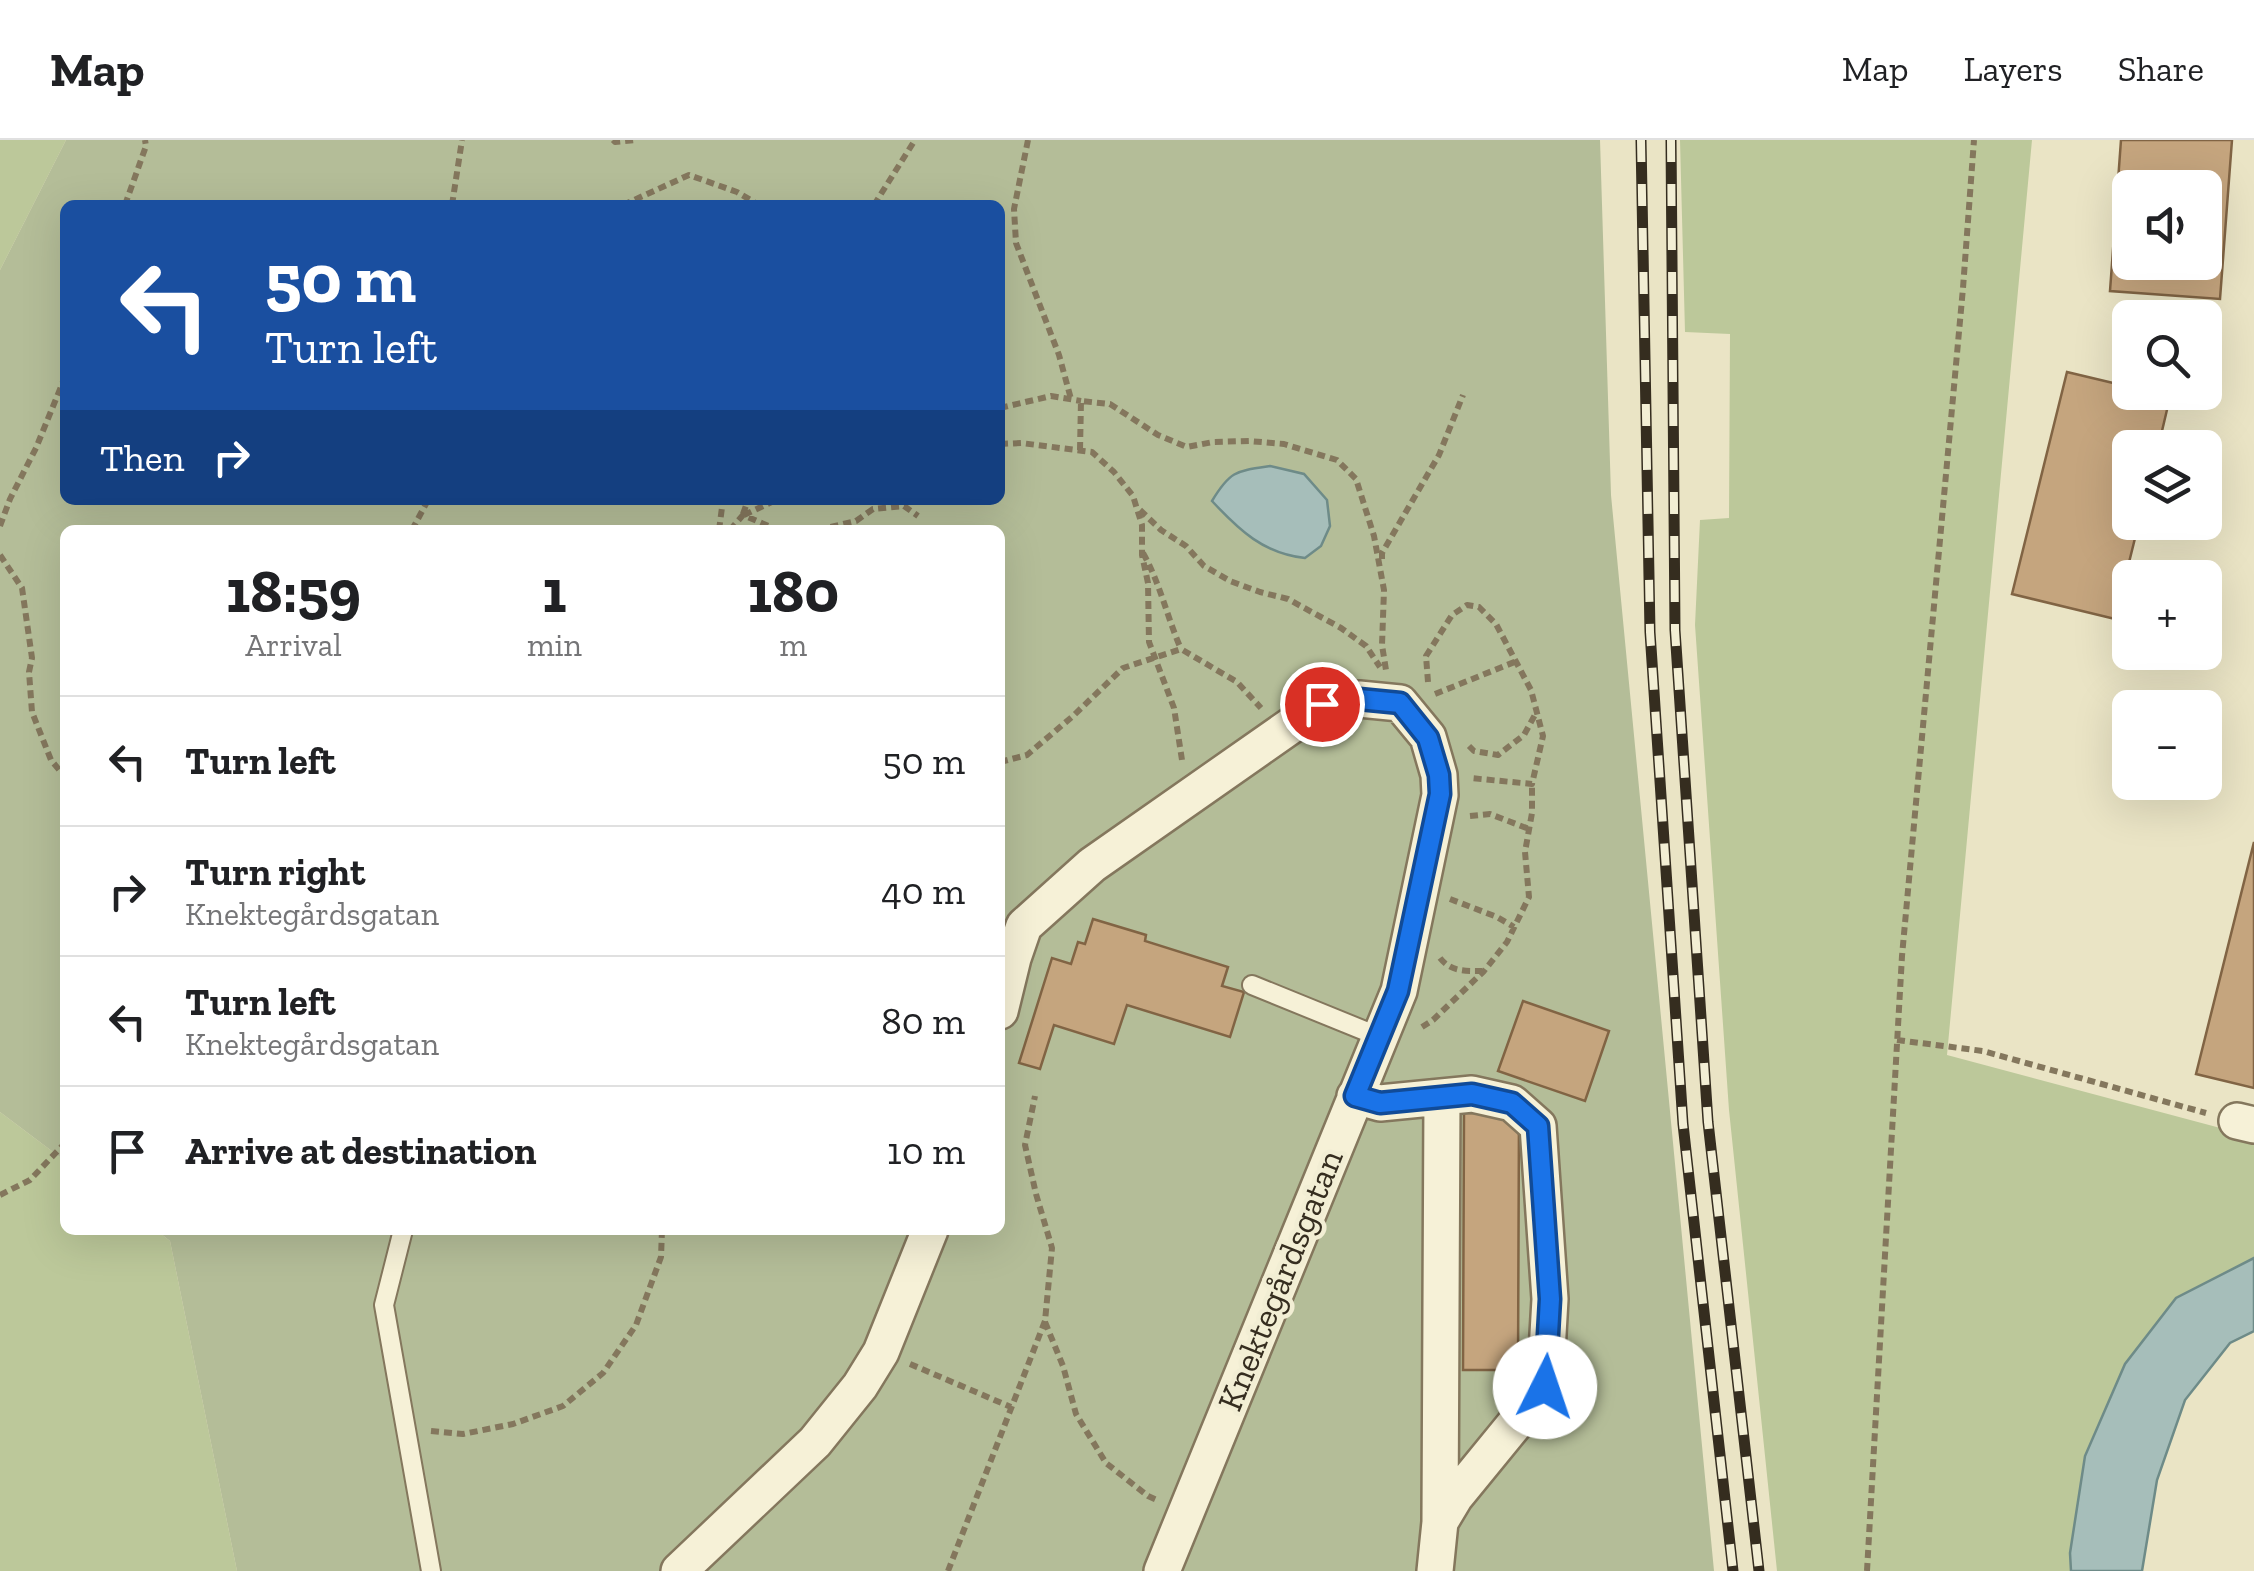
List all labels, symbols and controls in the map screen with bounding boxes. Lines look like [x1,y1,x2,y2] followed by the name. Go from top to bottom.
[50,41,145,98] text: Map
[1842,48,1909,90] text: Map
[1964,48,2063,90] text: Layers
[2118,48,2204,90] text: Share
[2112,170,2222,800] map controls
[2112,170,2222,280] button: sound
[265,236,416,320] text: 50 m
[100,240,230,370] icon: left
[2112,300,2222,410] button: search
[265,321,437,375] text: Turn left
[204,430,259,485] icon: right
[2112,430,2222,540] button: layers
[100,435,184,481] text: Then
[226,555,361,627] text: 18:59
[542,555,566,627] text: 1
[748,555,839,627] text: 180
[2112,560,2222,670] button: +
[245,626,342,664] text: Arrival
[527,626,582,664] text: min
[780,626,807,664] text: m
[1280,662,1365,747] pin
[1295,677,1350,732] icon: arrive
[2112,690,2222,800] button: −
[100,734,155,789] icon: left
[185,738,336,784] text: Turn left
[882,738,965,784] text: 50 m
[185,849,365,895] text: Turn right
[100,864,155,919] icon: right
[881,868,965,914] text: 40 m
[185,895,439,933] text: Knektegårdsgatan
[185,979,336,1025] text: Turn left
[100,994,155,1049] icon: left
[881,998,965,1044] text: 80 m
[185,1025,439,1063] text: Knektegårdsgatan
[100,1124,155,1179] icon: arrive
[185,1128,536,1174] text: Arrive at destination
[887,1128,965,1174] text: 10 m
[1208,1143,1352,1417] street label: Knektegårdsgatan
[1493,1335,1597,1439] position arrow

